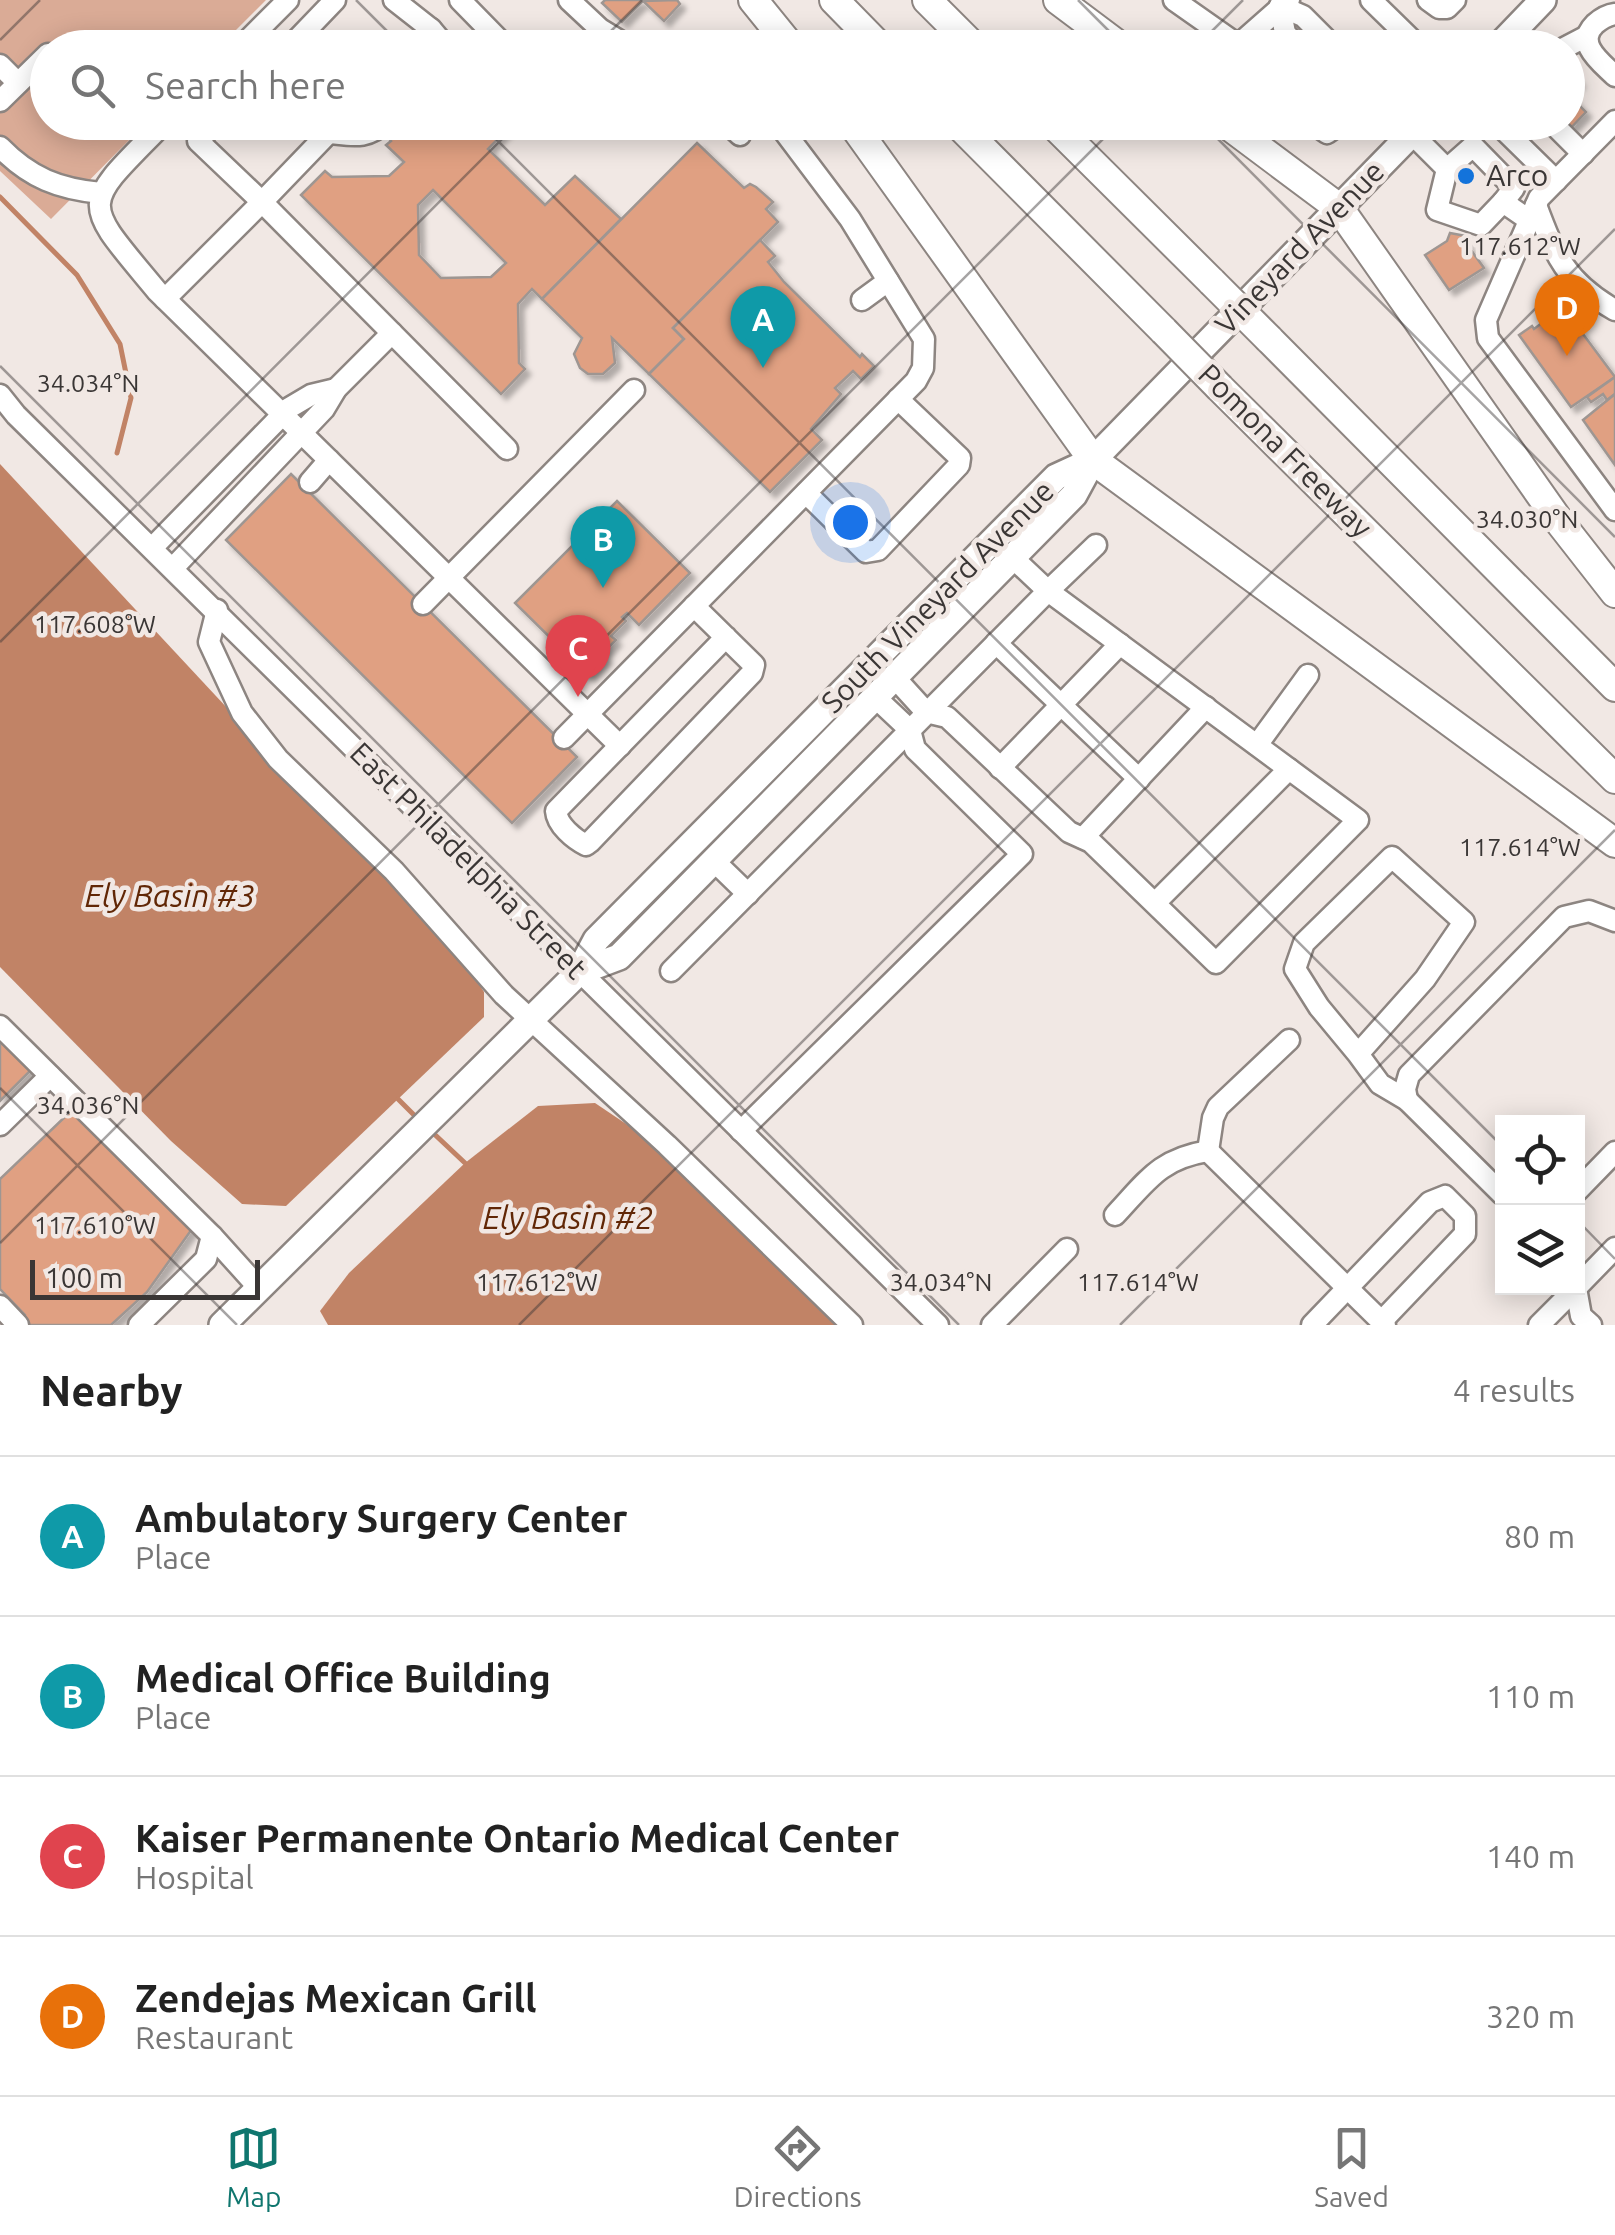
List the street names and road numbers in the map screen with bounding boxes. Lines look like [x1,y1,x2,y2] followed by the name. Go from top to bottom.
[1208,154,1391,341] street label: Vineyard Avenue
[1192,357,1379,544] street label: Pomona Freeway
[814,473,1060,719] street label: South Vineyard Avenue
[344,735,594,985] street label: East Philadelphia Street

